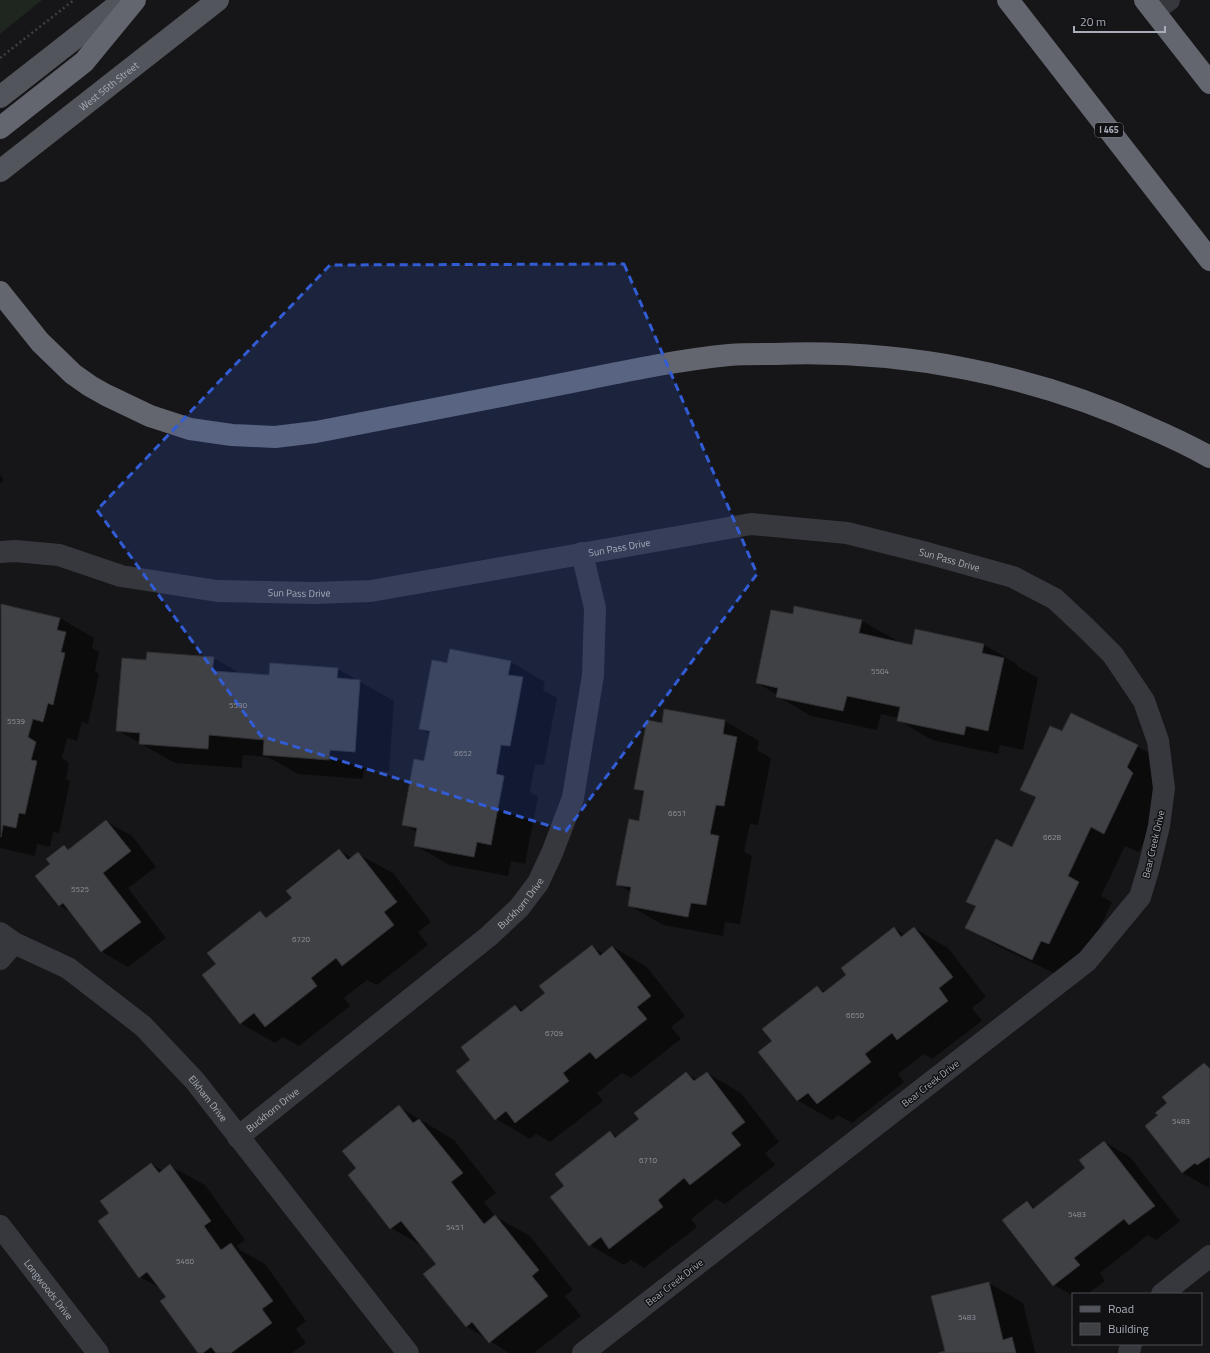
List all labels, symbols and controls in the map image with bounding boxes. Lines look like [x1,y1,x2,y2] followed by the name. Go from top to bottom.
[1074,8,1165,34] scale bar
[1080,12,1106,31] text: 20 m
[76,58,142,114] street label: West 56th Street
[1095,123,1123,137] road number: I 465
[587,535,652,561] street label: Sun Pass Drive
[917,544,982,575] street label: Sun Pass Drive
[268,585,331,601] street label: Sun Pass Drive
[871,665,889,677] house number: 5504
[229,699,247,711] house number: 5530
[7,715,25,727] house number: 5539
[454,747,472,759] house number: 6652
[668,807,686,819] house number: 6651
[1138,809,1169,880] street label: Bear Creek Drive
[1043,831,1061,843] house number: 6628
[494,875,547,933] street label: Buckhorn Drive
[71,883,89,895] house number: 5525
[292,933,310,945] house number: 6720
[846,1009,864,1021] house number: 6650
[545,1027,563,1039] house number: 6709
[898,1056,962,1111] street label: Bear Creek Drive
[185,1072,231,1125] street label: Elkham Drive
[243,1084,302,1136] street label: Buckhorn Drive
[1172,1115,1190,1127] house number: 5483
[639,1154,657,1166] house number: 6710
[1068,1208,1086,1220] house number: 5483
[446,1221,464,1233] house number: 5451
[176,1255,194,1267] house number: 5460
[642,1255,706,1310] street label: Bear Creek Drive
[20,1256,77,1323] street label: Longwoods Drive
[1072,1293,1202,1345] legend
[1108,1299,1134,1318] text: Road
[958,1311,976,1323] house number: 5483
[1108,1319,1149,1338] text: Building

